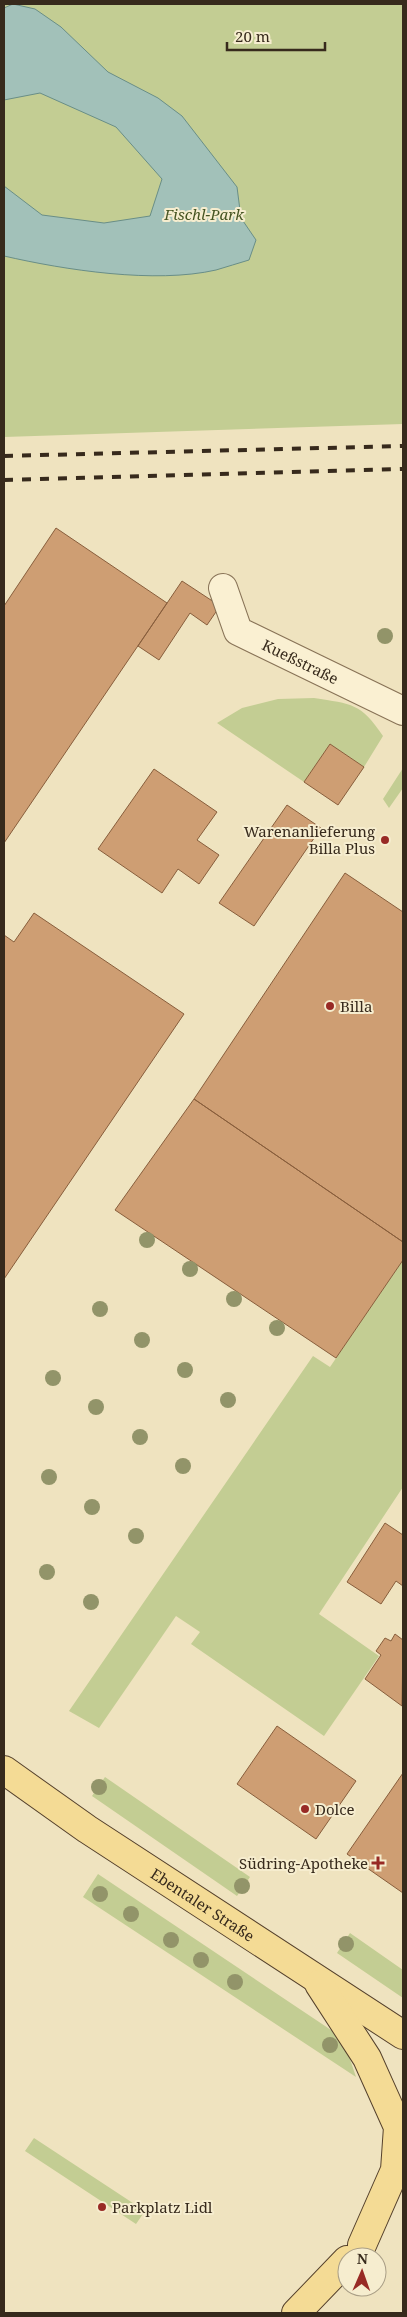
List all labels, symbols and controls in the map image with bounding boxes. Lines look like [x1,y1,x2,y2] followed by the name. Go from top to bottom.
[227,20,324,52] scale bar
[235,26,270,46] text: 20 m
[163,204,244,224] park label: Fischl-Park
[259,634,342,688] street label: Kueßstraße
[244,821,375,858] place label: Warenanlieferung Billa Plus
[379,834,391,846] marker: Warenanlieferung Billa Plus
[340,996,372,1016] place label: Billa
[324,1000,336,1012] marker: Billa
[315,1799,355,1819] place label: Dolce
[299,1803,311,1815] marker: Dolce
[239,1853,368,1873] place label: Südring-Apotheke
[372,1857,384,1869] marker: Südring-Apotheke
[147,1863,259,1946] street label: Ebentaler Straße
[112,2197,213,2217] place label: Parkplatz Lidl
[96,2201,108,2213] marker: Parkplatz Lidl
[337,2247,387,2297] north arrow
[357,2249,368,2268] text: N

